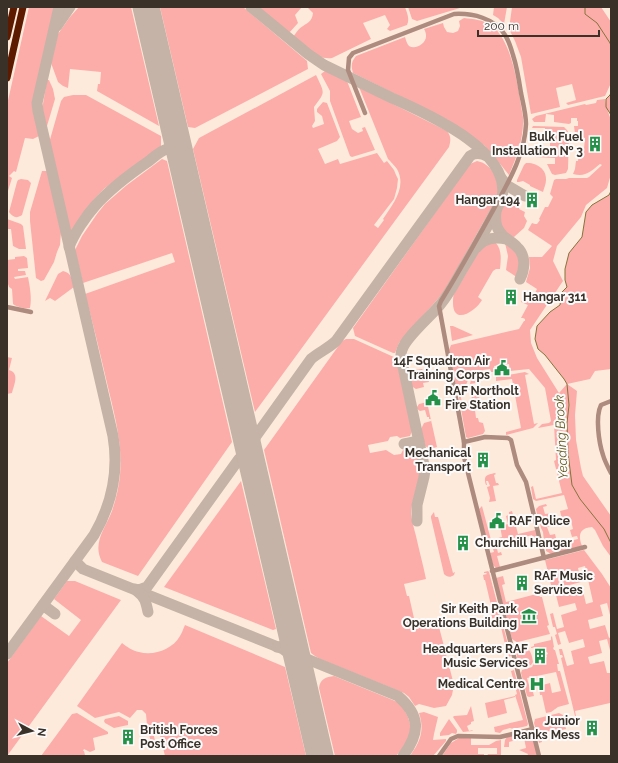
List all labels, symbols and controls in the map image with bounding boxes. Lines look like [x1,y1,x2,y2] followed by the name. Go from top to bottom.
[478,12,599,38] scale bar
[484,19,519,33] text: 200 m
[492,130,583,158] place label: Bulk Fuel Installation № 3
[586,135,604,153] building icon: Bulk Fuel Installation № 3
[523,191,541,209] building icon: Hangar 194
[455,193,520,207] place label: Hangar 194
[502,288,520,306] building icon: Hangar 311
[523,290,586,304] place label: Hangar 311
[393,354,490,382] place label: 14F Squadron Air Training Corps
[493,359,511,377] public building icon: 14F Squadron Air Training Corps
[445,384,519,412] place label: RAF Northolt Fire Station
[424,389,442,407] public building icon: RAF Northolt Fire Station
[551,394,571,480] water label: Yeading Brook
[405,446,471,474] place label: Mechanical Transport
[474,451,492,469] building icon: Mechanical Transport
[488,512,506,530] public building icon: RAF Police
[509,514,570,528] place label: RAF Police
[454,534,472,552] building icon: Churchill Hangar
[475,536,572,550] place label: Churchill Hangar
[534,569,593,597] place label: RAF Music Services
[513,574,531,592] building icon: RAF Music Services
[403,602,517,630] place label: Sir Keith Park Operations Building
[520,607,538,625] museum icon: Sir Keith Park Operations Building
[423,642,528,670] place label: Headquarters RAF Music Services
[531,647,549,665] building icon: Headquarters RAF Music Services
[528,675,546,693] hospital icon: Medical Centre
[438,677,525,691] place label: Medical Centre
[12,711,52,751] north arrow
[513,714,580,742] place label: Junior Ranks Mess
[583,719,601,737] building icon: Junior Ranks Mess
[140,723,218,751] place label: British Forces Post Office
[34,727,48,737] text: N
[119,728,137,746] building icon: British Forces Post Office

